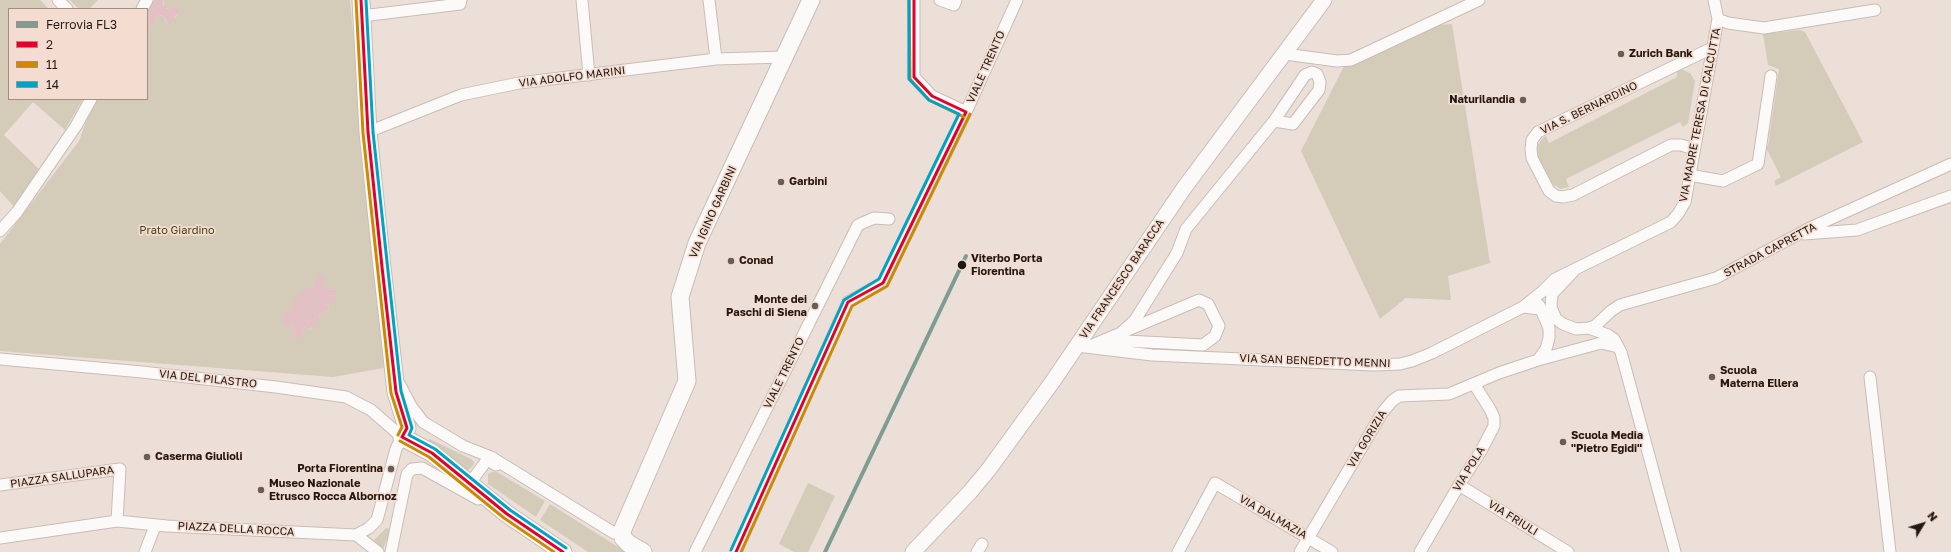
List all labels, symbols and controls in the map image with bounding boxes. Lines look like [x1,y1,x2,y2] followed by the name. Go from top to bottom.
[8,8,148,100] legend
[46,17,117,32] text: Ferrovia FL3
[1677,27,1723,203] street label: VIA MADRE TERESA DI CALCUTTA
[964,29,1008,105] street label: VIALE TRENTO
[46,37,53,52] text: 2
[1629,47,1693,61] place label: Zurich Bank
[1616,49,1626,59] marker: Zurich Bank
[46,57,58,72] text: 11
[518,64,626,90] street label: VIA ADOLFO MARINI
[46,77,59,92] text: 14
[1538,79,1640,137] street label: VIA S. BERNARDINO
[1449,93,1515,107] place label: Naturilandia
[1518,95,1528,105] marker: Naturilandia
[687,164,739,260] street label: VIA IGINO GARBINI
[789,175,827,189] place label: Garbini
[776,177,786,187] marker: Garbini
[1077,217,1167,341] street label: VIA FRANCESCO BARACCA
[1721,220,1819,280] street label: STRADA CAPRETTA
[139,224,215,238] park label: Prato Giardino
[971,252,1042,278] place label: Viterbo Porta Fiorentina
[739,254,773,268] place label: Conad
[726,256,736,266] marker: Conad
[956,259,968,271] marker: Viterbo Porta Fiorentina
[726,293,807,319] place label: Monte dei Paschi di Siena
[810,301,820,311] marker: Monte dei Paschi di Siena
[761,335,807,411] street label: VIALE TRENTO
[1239,352,1391,370] street label: VIA SAN BENEDETTO MENNI
[1720,364,1798,390] place label: Scuola Materna Ellera
[158,367,258,391] street label: VIA DEL PILASTRO
[1707,372,1717,382] marker: Scuola Materna Ellera
[1345,408,1389,470] street label: VIA GORIZIA
[1571,429,1643,455] place label: Scuola Media "Pietro Egidi"
[1558,437,1568,447] marker: Scuola Media "Pietro Egidi"
[1450,444,1488,494] street label: VIA POLA
[155,450,243,464] place label: Caserma Giulioli
[142,452,152,462] marker: Caserma Giulioli
[297,462,383,476] place label: Porta Fiorentina
[9,463,115,491] street label: PIAZZA SALLUPARA
[386,464,396,474] marker: Porta Fiorentina
[269,477,397,503] place label: Museo Nazionale Etrusco Rocca Albornoz
[256,485,266,495] marker: Museo Nazionale Etrusco Rocca Albornoz
[1237,492,1309,542] street label: VIA DALMAZIA
[1486,498,1540,538] street label: VIA FRIULI
[1903,504,1943,544] north arrow
[1925,509,1941,524] text: N
[177,519,295,539] street label: PIAZZA DELLA ROCCA

